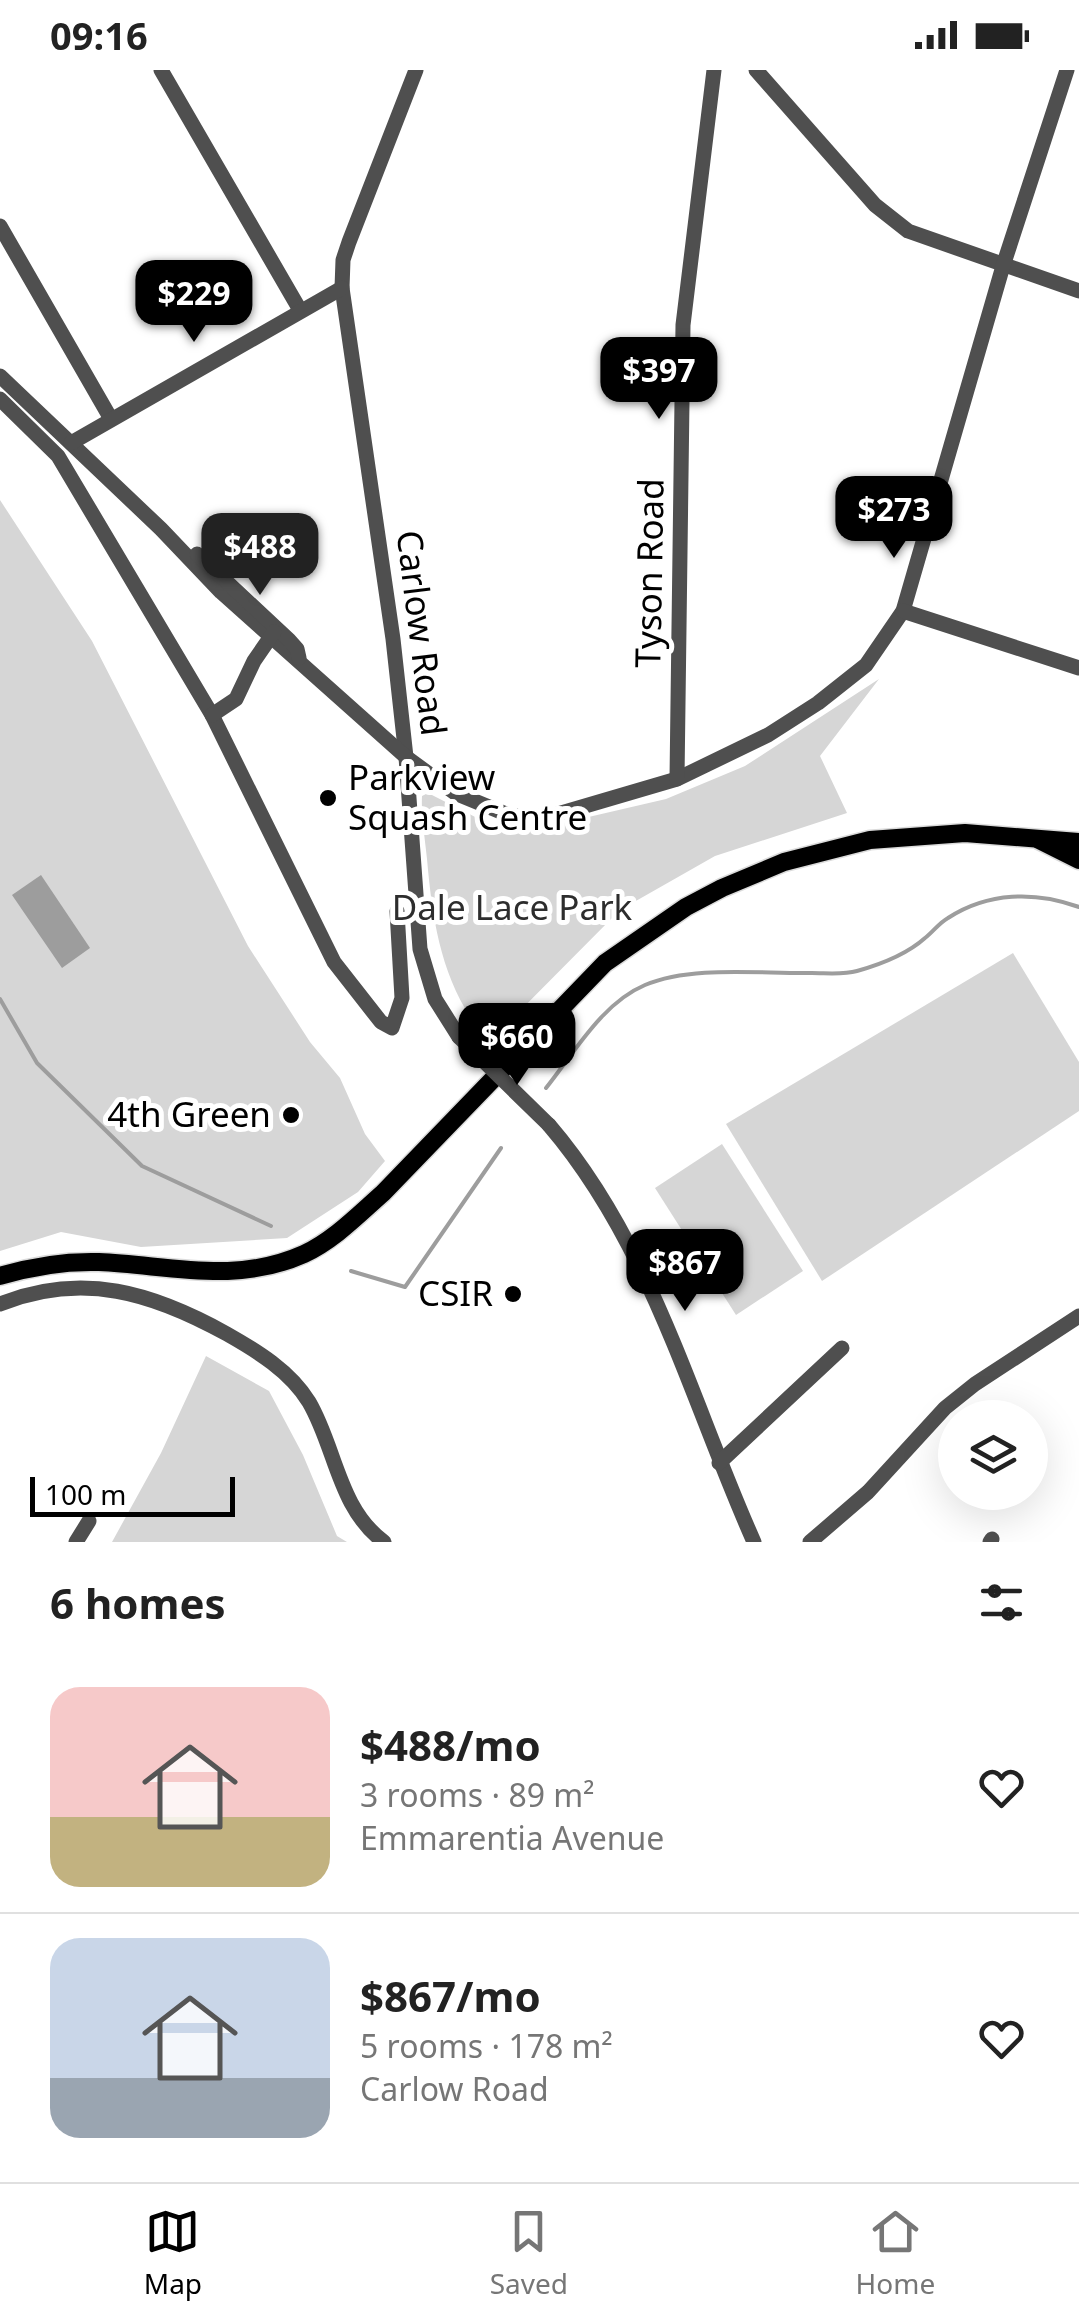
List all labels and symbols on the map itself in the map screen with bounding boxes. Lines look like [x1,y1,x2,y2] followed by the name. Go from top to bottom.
[135,260,253,345] pin: $229
[600,337,718,422] pin: $397
[835,476,953,561] pin: $273
[623,478,674,668] street label: Tyson Road
[201,513,319,598] pin: $488
[387,528,458,738] street label: Carlow Road
[348,753,587,840] place label: Parkview Squash Centre
[317,787,339,809] marker: Parkview Squash Centre
[392,883,633,930] park label: Dale Lace Park
[458,1003,576,1088] pin: $660
[107,1090,271,1137] place label: 4th Green
[280,1104,302,1126] marker: 4th Green
[626,1229,744,1314] pin: $867
[418,1269,493,1316] place label: CSIR
[502,1283,524,1305] marker: CSIR
[30,1472,235,1516] scale bar

